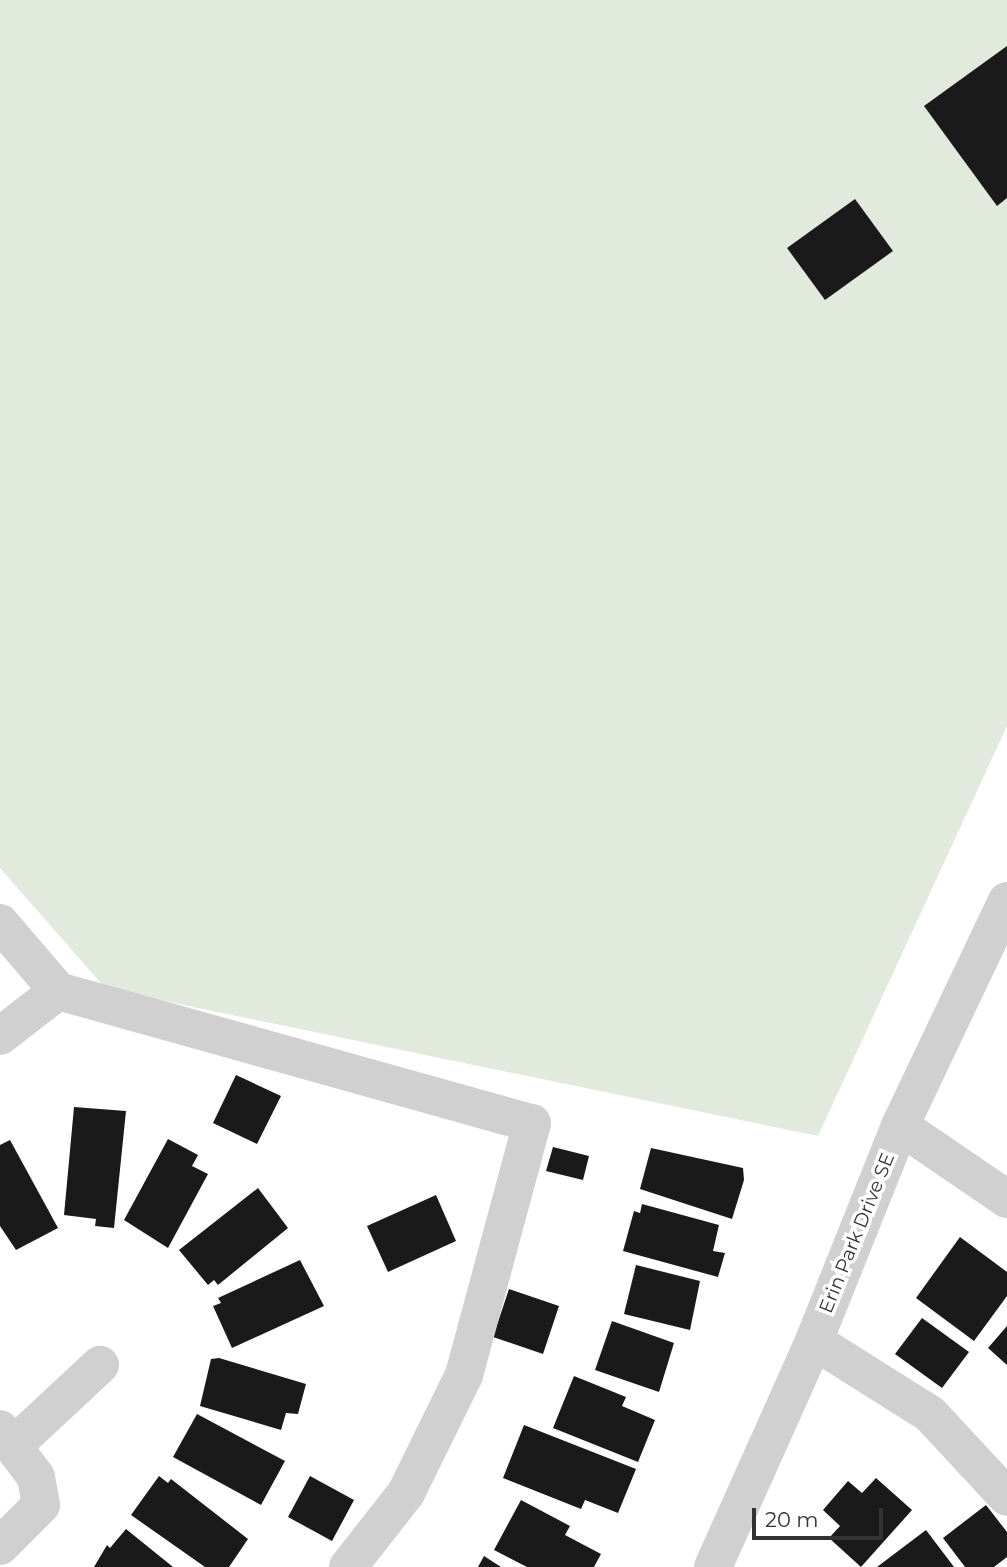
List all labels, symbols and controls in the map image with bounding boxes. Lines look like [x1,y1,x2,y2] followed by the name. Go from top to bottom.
[814,1150,900,1316] street label: Erin Park Drive SE
[755,1494,886,1538] scale bar
[765,1507,819,1532] text: 20 m

